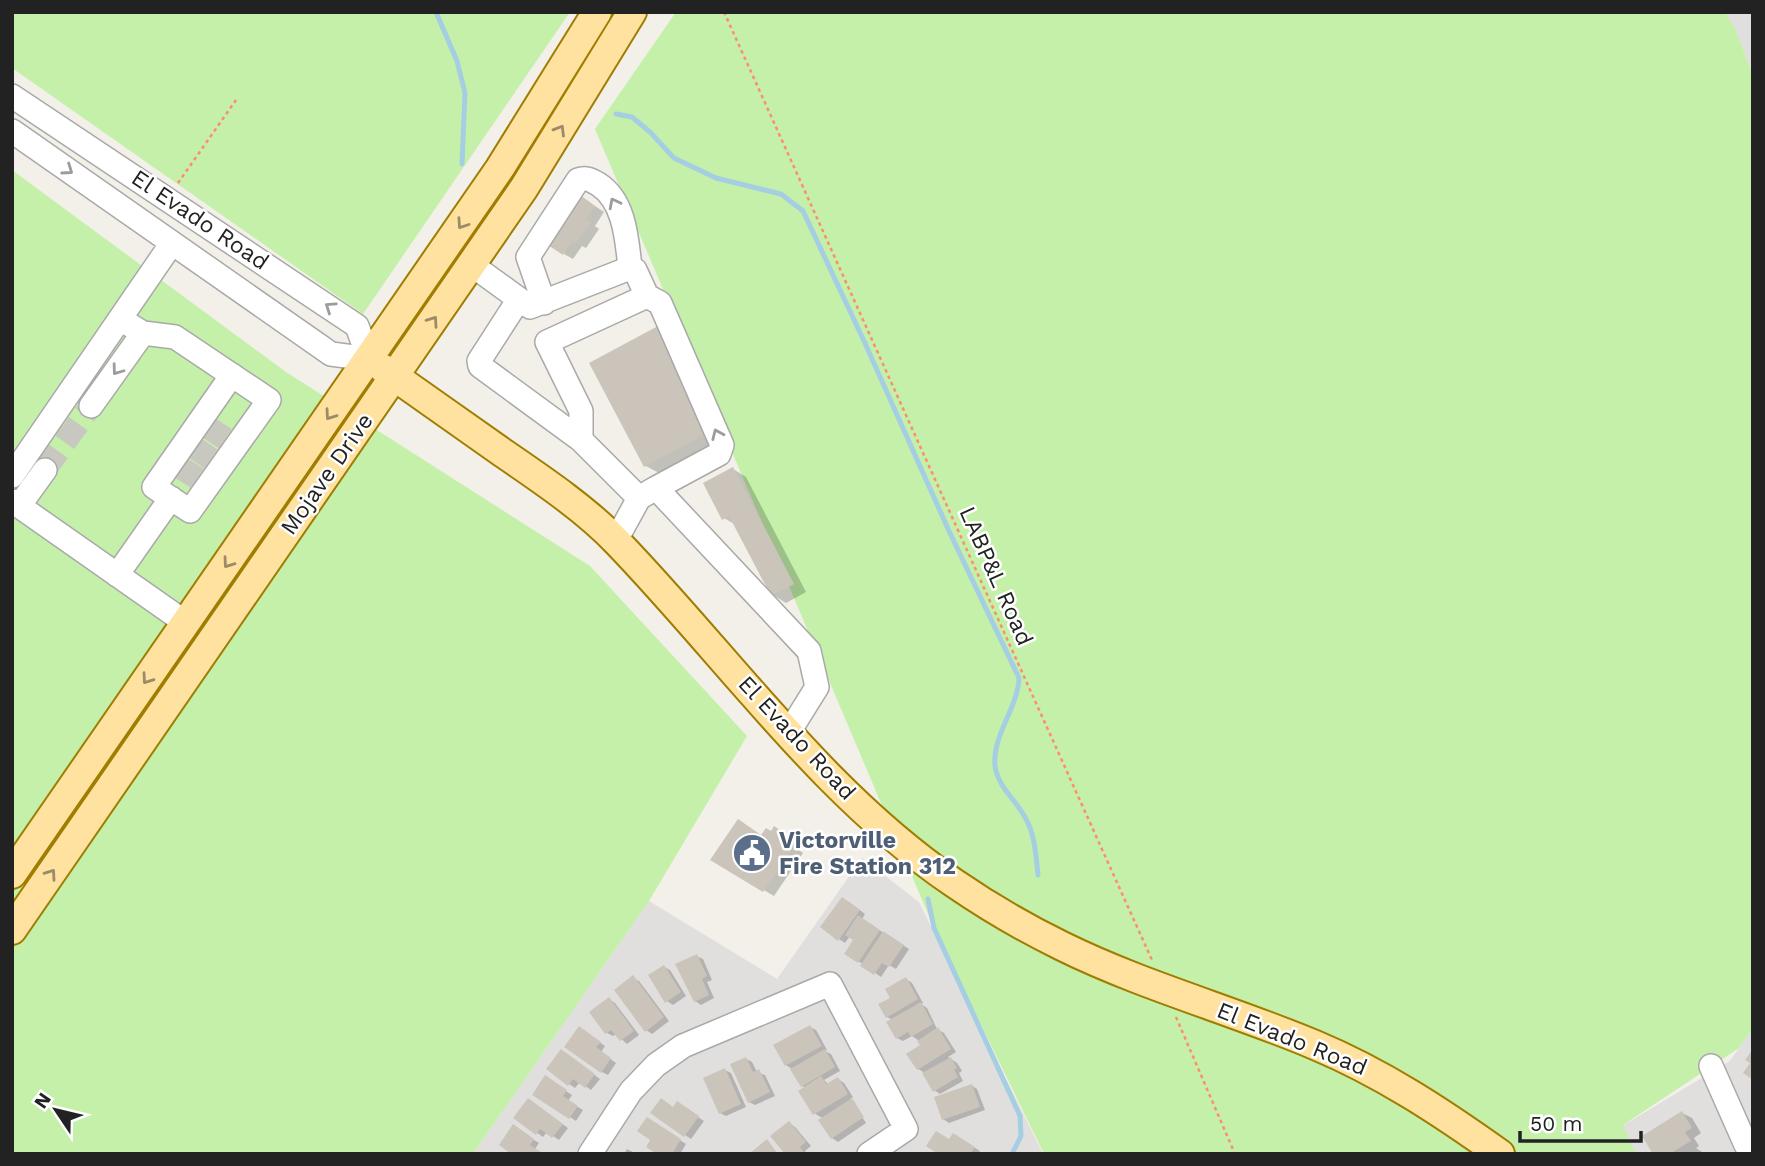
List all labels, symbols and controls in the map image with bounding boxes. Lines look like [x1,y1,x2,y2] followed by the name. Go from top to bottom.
[551,124,564,137] one-way arrow
[60,162,73,174] one-way arrow
[126,164,274,276] street label: El Evado Road
[608,198,622,210] one-way arrow
[457,216,470,229] one-way arrow
[324,303,337,316] one-way arrow
[425,316,437,329] one-way arrow
[112,362,125,375] one-way arrow
[326,407,338,420] one-way arrow
[275,408,379,540] street label: Mojave Drive
[711,428,725,441] one-way arrow
[953,503,1039,649] street label: LABP&L Road
[224,555,236,568] one-way arrow
[733,670,861,806] street label: El Evado Road
[143,671,156,684] one-way arrow
[779,827,956,880] place label: Victorville Fire Station 312
[731,832,773,874] public building icon: Victorville Fire Station 312
[43,869,56,882] one-way arrow
[1213,997,1371,1081] street label: El Evado Road
[21,1075,91,1145] north arrow
[29,1088,56,1113] text: N
[1520,1100,1641,1144] scale bar
[1530,1111,1582,1136] text: 50 m

